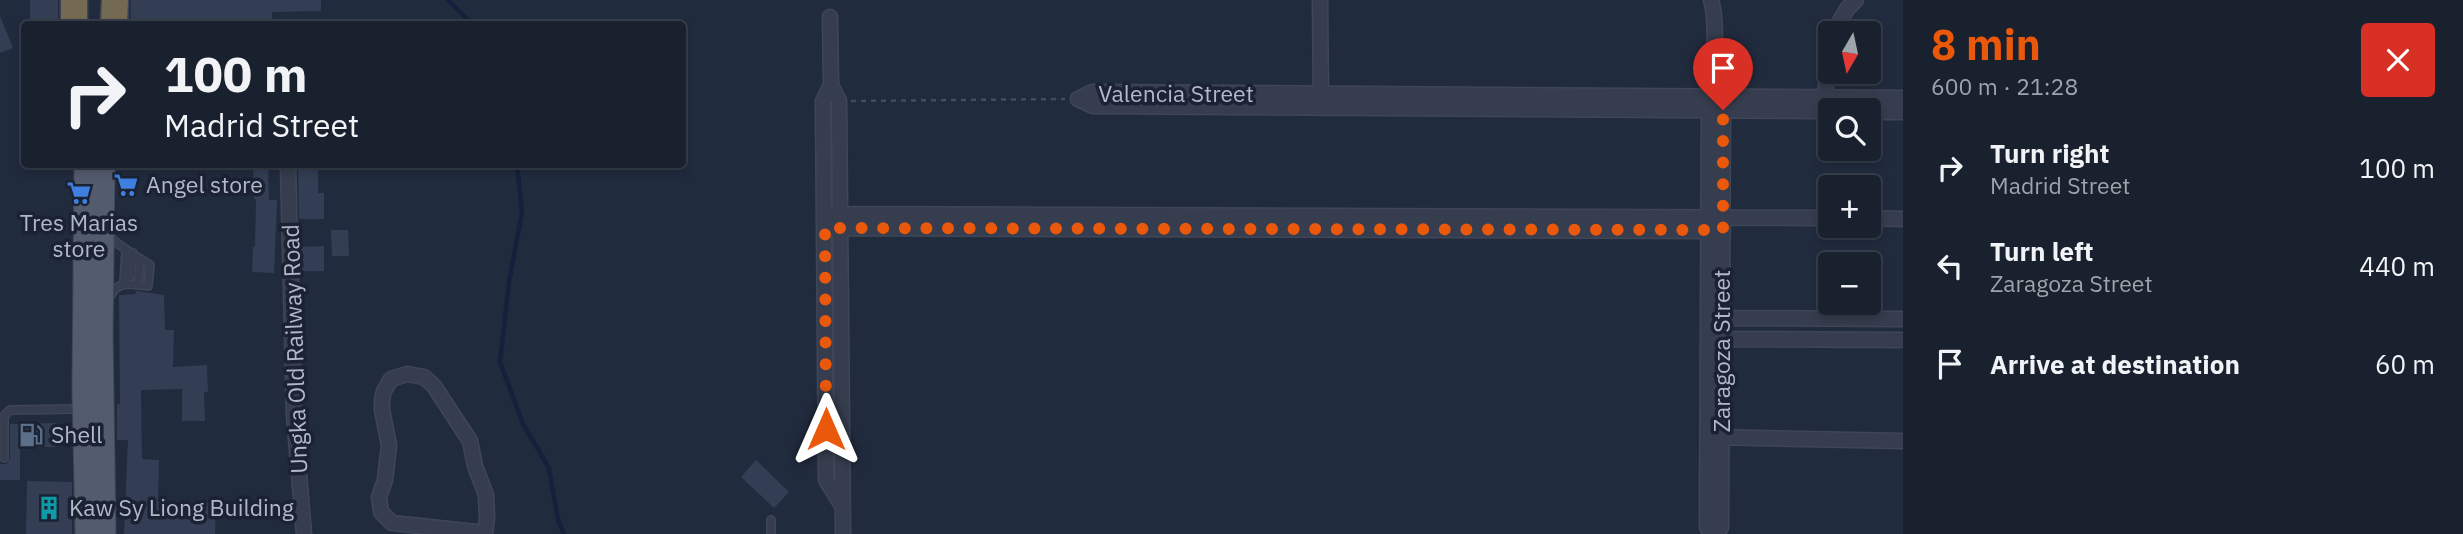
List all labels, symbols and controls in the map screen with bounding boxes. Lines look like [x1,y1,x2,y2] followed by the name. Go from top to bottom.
[1931,17,2041,72] text: 8 min
[1818,21,1881,84] north arrow
[1818,21,1881,315] map controls
[2361,23,2435,97] button: close
[1693,38,1753,110] pin
[164,42,308,105] text: 100 m
[49,49,140,140] icon: right
[1704,49,1742,87] icon: arrive
[1931,71,2078,101] text: 600 m · 21:28
[1098,78,1254,108] street label: Valencia Street
[1818,98,1881,161] button: search
[164,104,359,146] text: Madrid Street
[1990,136,2109,170] text: Turn right
[1931,149,1969,187] icon: right
[2359,151,2435,185] text: 100 m
[146,169,263,199] place label: Angel store
[1990,170,2130,200] text: Madrid Street
[112,171,140,199] supermarket icon: Angel store
[1818,175,1881,238] button: +
[65,179,93,207] supermarket icon: Tres Marias store
[20,207,138,263] place label: Tres Marias store
[275,224,313,474] street label: Ungka Old Railway Road
[1990,234,2093,268] text: Turn left
[1931,247,1969,285] icon: left
[2359,249,2435,283] text: 440 m
[1818,252,1881,315] button: −
[1990,268,2153,298] text: Zaragoza Street
[1706,270,1736,432] street label: Zaragoza Street
[1931,345,1969,383] icon: arrive
[1990,347,2240,381] text: Arrive at destination
[2375,347,2435,381] text: 60 m
[789,392,863,466] position arrow
[51,419,102,449] place label: Shell
[17,421,45,449] fuel station icon: Shell
[69,492,294,522] place label: Kaw Sy Liong Building
[35,494,63,522] building icon: Kaw Sy Liong Building

